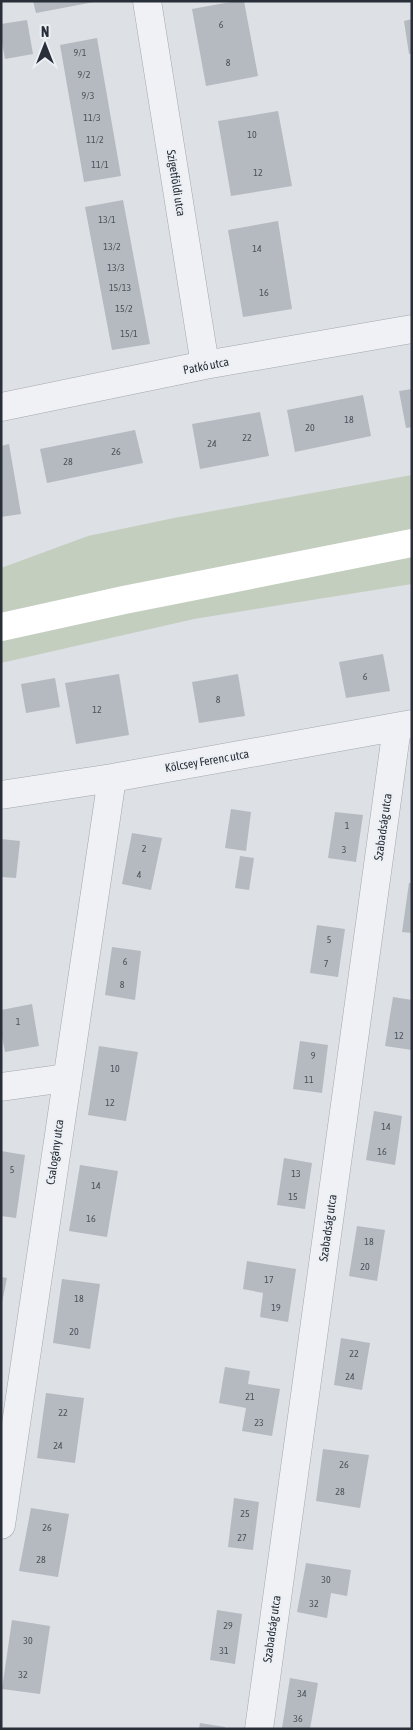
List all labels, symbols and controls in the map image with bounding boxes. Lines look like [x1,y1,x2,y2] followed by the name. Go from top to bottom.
[219,19,224,30] house number: 6
[20,20,70,70] north arrow
[41,24,49,40] text: N
[74,47,87,58] house number: 9/1
[226,57,231,68] house number: 8
[78,69,91,80] house number: 9/2
[82,90,95,101] house number: 9/3
[83,112,101,123] house number: 11/3
[247,129,257,140] house number: 10
[86,134,104,145] house number: 11/2
[164,149,188,217] street label: Szigetföldi utca
[91,159,109,170] house number: 11/1
[253,167,263,178] house number: 12
[98,214,116,225] house number: 13/1
[103,241,121,252] house number: 13/2
[252,243,262,254] house number: 14
[107,262,125,273] house number: 13/3
[109,282,131,293] house number: 15/13
[259,287,269,298] house number: 16
[115,303,133,314] house number: 15/2
[120,328,138,339] house number: 15/1
[182,355,230,377] street label: Patkó utca
[344,414,354,425] house number: 18
[305,422,315,433] house number: 20
[242,432,252,443] house number: 22
[207,438,217,449] house number: 24
[111,446,121,457] house number: 26
[63,456,73,467] house number: 28
[363,671,368,682] house number: 6
[216,694,221,705] house number: 8
[92,704,102,715] house number: 12
[164,747,250,775] street label: Kölcsey Ferenc utca
[371,793,395,861] street label: Szabadság utca
[345,820,350,831] house number: 1
[142,843,147,854] house number: 2
[342,844,347,855] house number: 3
[137,869,142,880] house number: 4
[327,934,332,945] house number: 5
[123,956,128,967] house number: 6
[324,958,329,969] house number: 7
[120,979,125,990] house number: 8
[16,1016,21,1027] house number: 1
[394,1030,404,1041] house number: 12
[311,1050,316,1061] house number: 9
[110,1063,120,1074] house number: 10
[304,1074,314,1085] house number: 11
[105,1097,115,1108] house number: 12
[43,1118,67,1186] street label: Csalogány utca
[381,1121,391,1132] house number: 14
[377,1146,387,1157] house number: 16
[10,1164,15,1175] house number: 5
[291,1168,301,1179] house number: 13
[91,1180,101,1191] house number: 14
[288,1191,298,1202] house number: 15
[316,1194,340,1262] street label: Szabadság utca
[86,1213,96,1224] house number: 16
[364,1236,374,1247] house number: 18
[360,1261,370,1272] house number: 20
[264,1274,274,1285] house number: 17
[74,1293,84,1304] house number: 18
[271,1302,281,1313] house number: 19
[69,1326,79,1337] house number: 20
[349,1348,359,1359] house number: 22
[345,1371,355,1382] house number: 24
[245,1391,255,1402] house number: 21
[58,1407,68,1418] house number: 22
[254,1417,264,1428] house number: 23
[53,1440,63,1451] house number: 24
[339,1459,349,1470] house number: 26
[335,1486,345,1497] house number: 28
[240,1508,250,1519] house number: 25
[42,1522,52,1533] house number: 26
[237,1532,247,1543] house number: 27
[36,1554,46,1565] house number: 28
[321,1574,331,1585] house number: 30
[260,1595,284,1663] street label: Szabadság utca
[309,1598,319,1609] house number: 32
[223,1620,233,1631] house number: 29
[23,1635,33,1646] house number: 30
[219,1645,229,1656] house number: 31
[18,1669,28,1680] house number: 32
[297,1688,307,1699] house number: 34
[293,1713,303,1724] house number: 36

